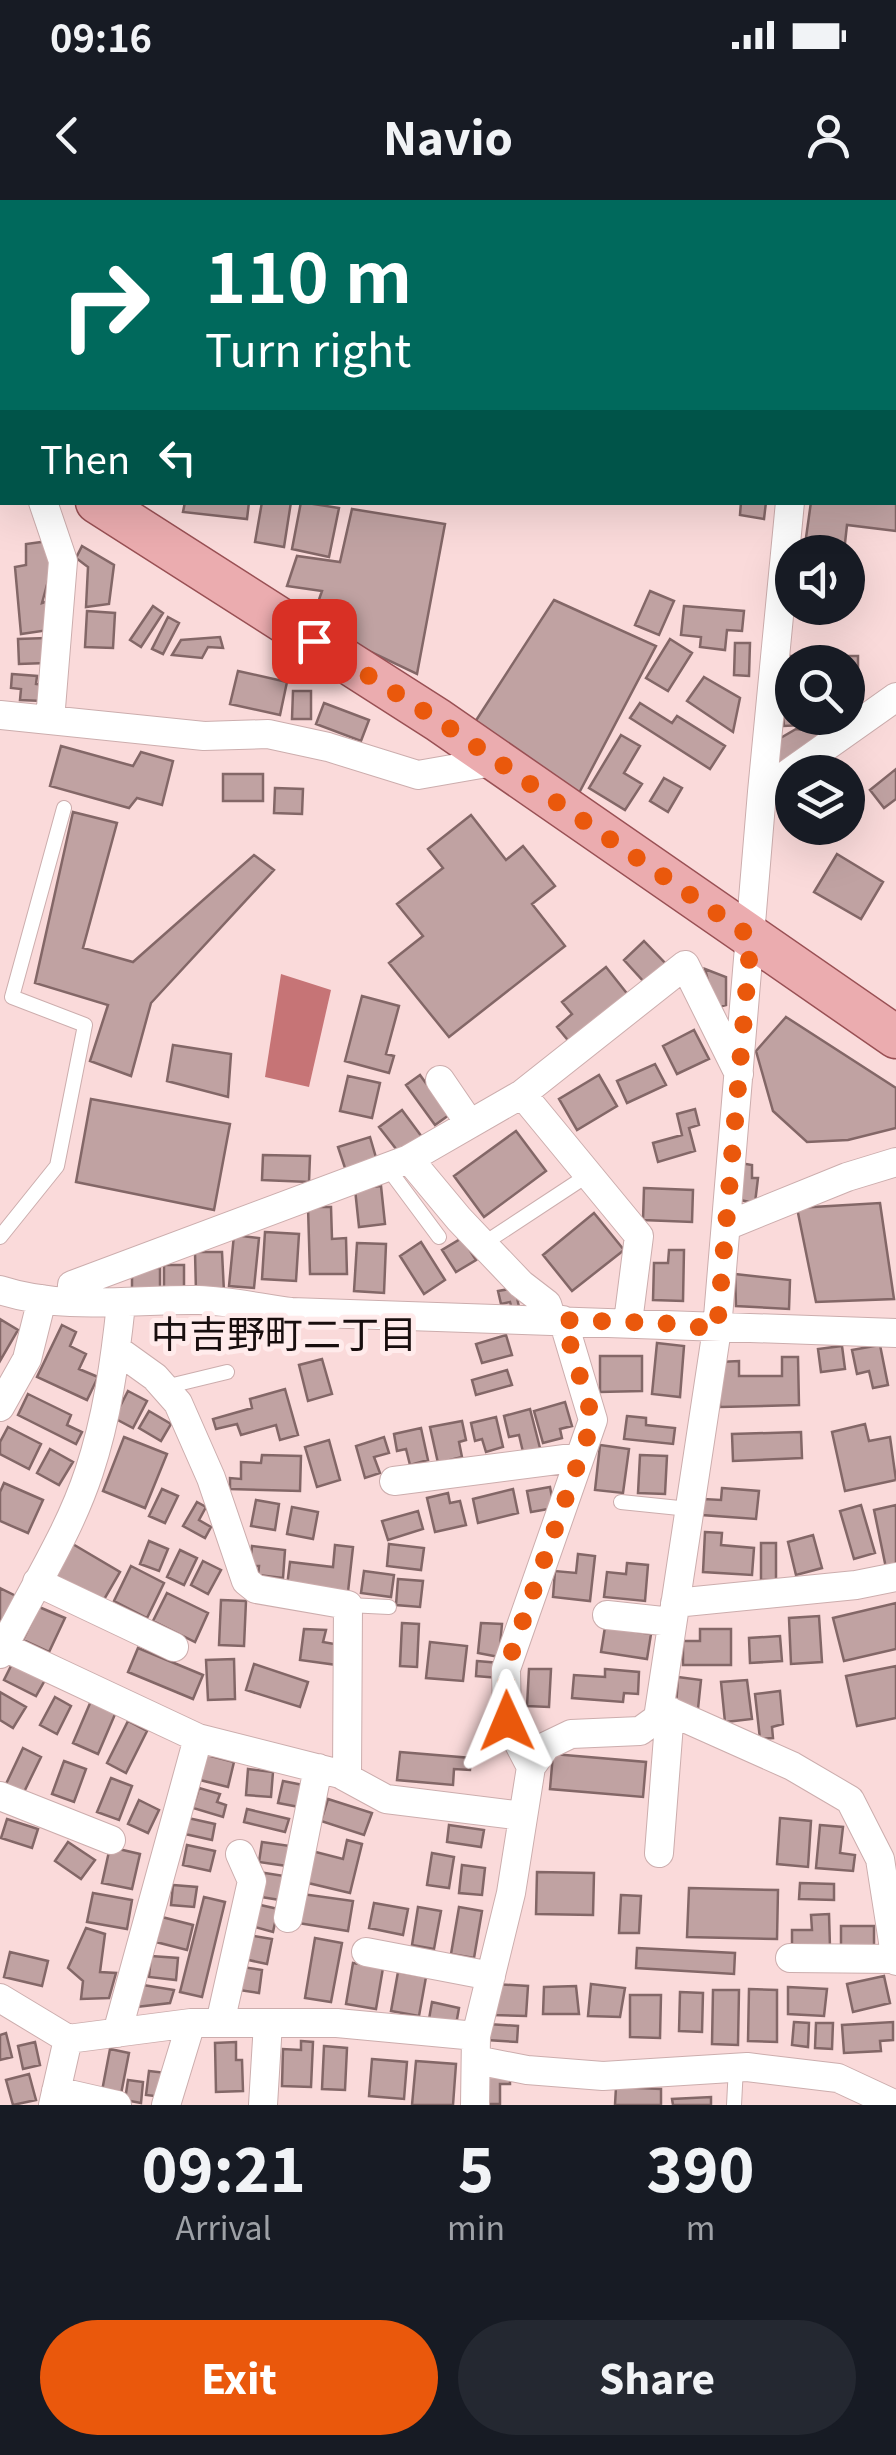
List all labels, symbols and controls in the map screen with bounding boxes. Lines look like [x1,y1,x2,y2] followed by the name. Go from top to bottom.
[50,8,152,63] text: 09:16
[383,103,513,168] text: Navio
[40,108,95,163] icon: back
[801,108,856,163] icon: person
[205,222,412,323] text: 110 m
[40,240,170,370] icon: right
[205,315,411,380] text: Turn right
[40,430,130,485] text: Then
[150,430,205,485] icon: left
[775,535,865,845] map controls
[775,535,865,625] button: sound
[272,599,357,684] pin
[287,614,342,669] icon: arrive
[775,645,865,735] button: search
[775,755,865,845] button: layers
[151,1304,417,1359] district label: 中吉野町二丁目
[455,1669,559,1773] position arrow
[142,2122,306,2209] text: 09:21
[458,2122,494,2209] text: 5
[647,2122,754,2209] text: 390
[176,2203,272,2249] text: Arrival
[447,2203,505,2249] text: min
[686,2203,715,2249] text: m
[40,2320,438,2435] button: Exit
[458,2320,856,2435] button: Share

